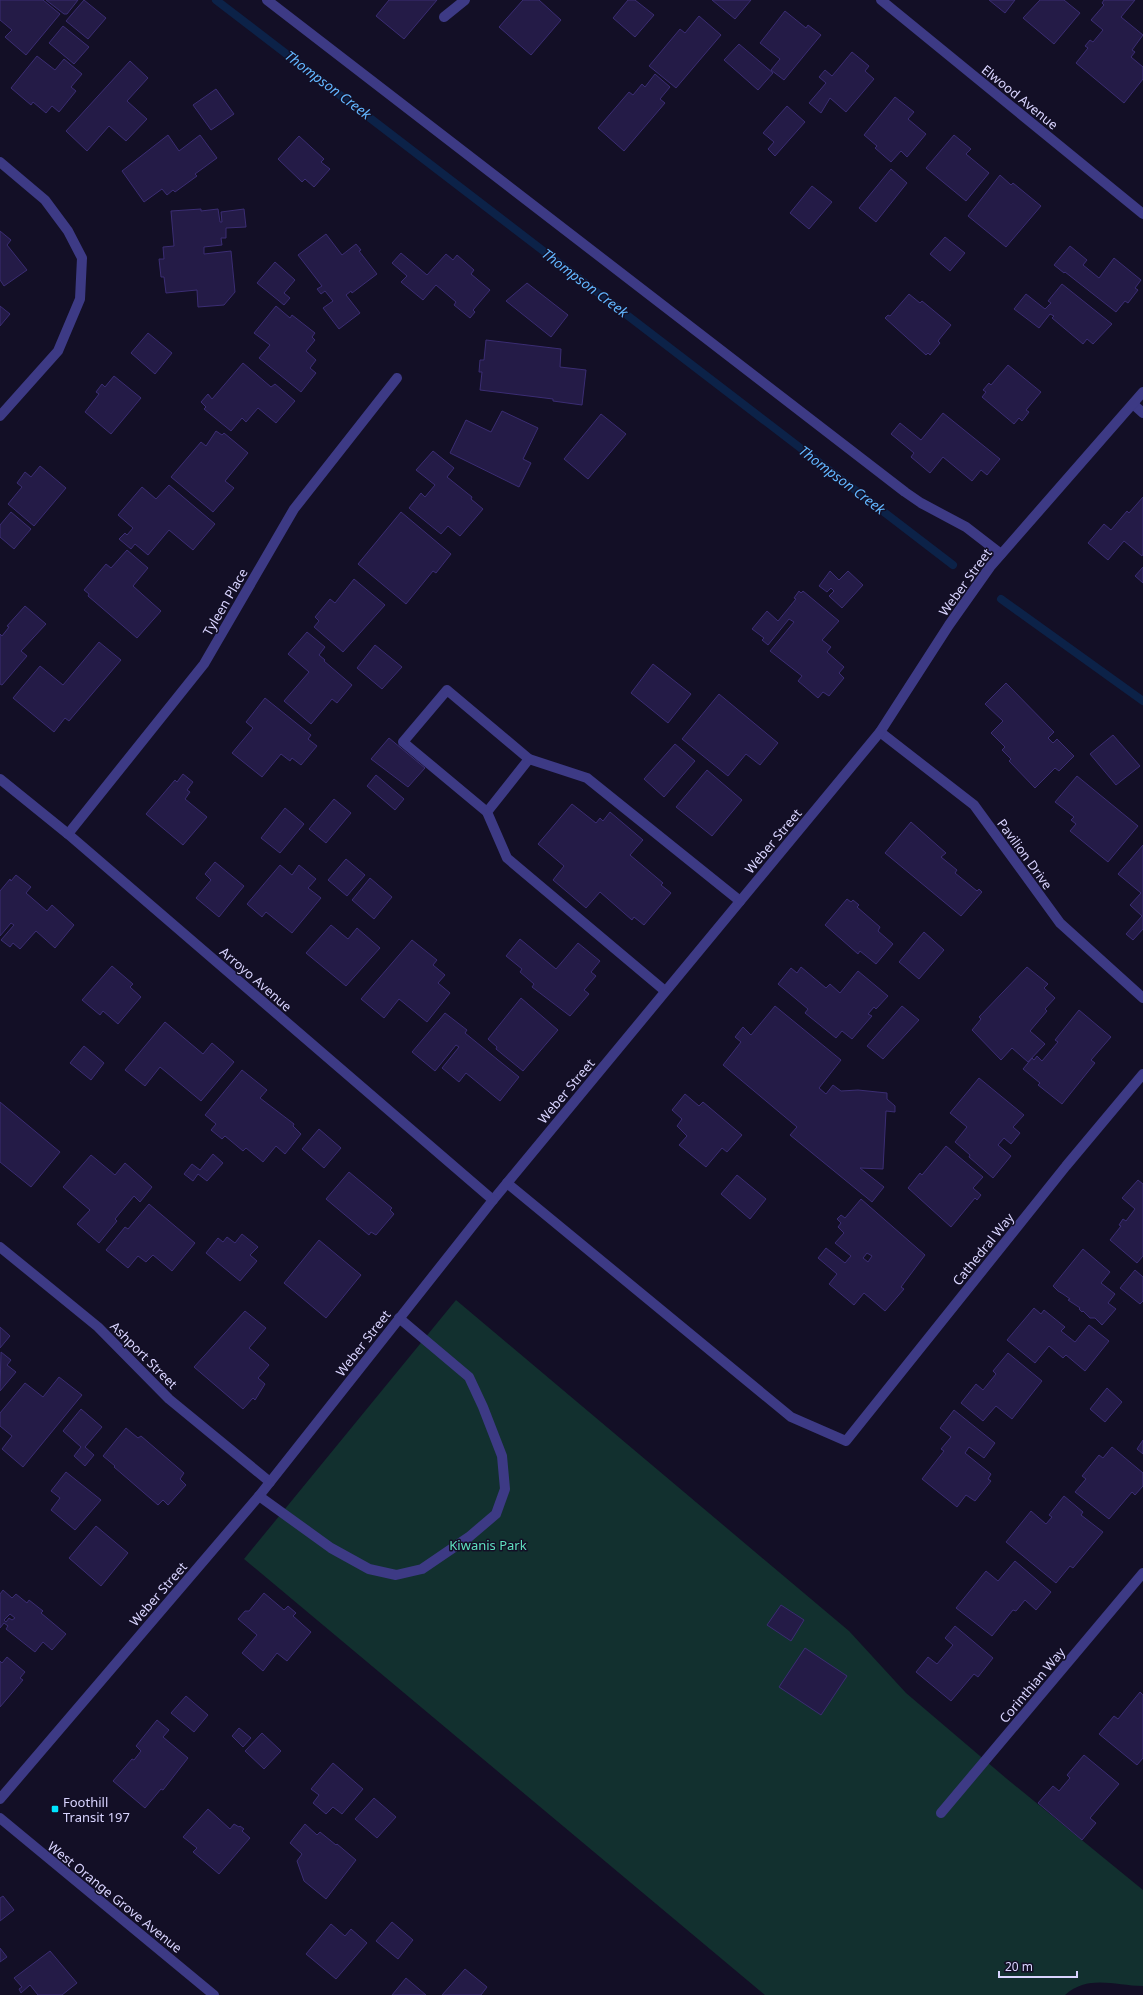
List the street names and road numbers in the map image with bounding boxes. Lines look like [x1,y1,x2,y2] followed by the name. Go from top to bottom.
[978,61,1062,133] street label: Elwood Avenue
[934,544,996,619] street label: Weber Street
[198,565,252,639] street label: Tyleen Place
[741,805,806,877] street label: Weber Street
[993,815,1057,893] street label: Pavilion Drive
[216,943,296,1015] street label: Arroyo Avenue
[534,1055,599,1127] street label: Weber Street
[948,1209,1018,1289] street label: Cathedral Way
[331,1306,395,1380] street label: Weber Street
[106,1317,182,1393] street label: Ashport Street
[125,1558,191,1630] street label: Weber Street
[995,1643,1069,1727] street label: Corinthian Way
[44,1837,186,1957] street label: West Orange Grove Avenue

